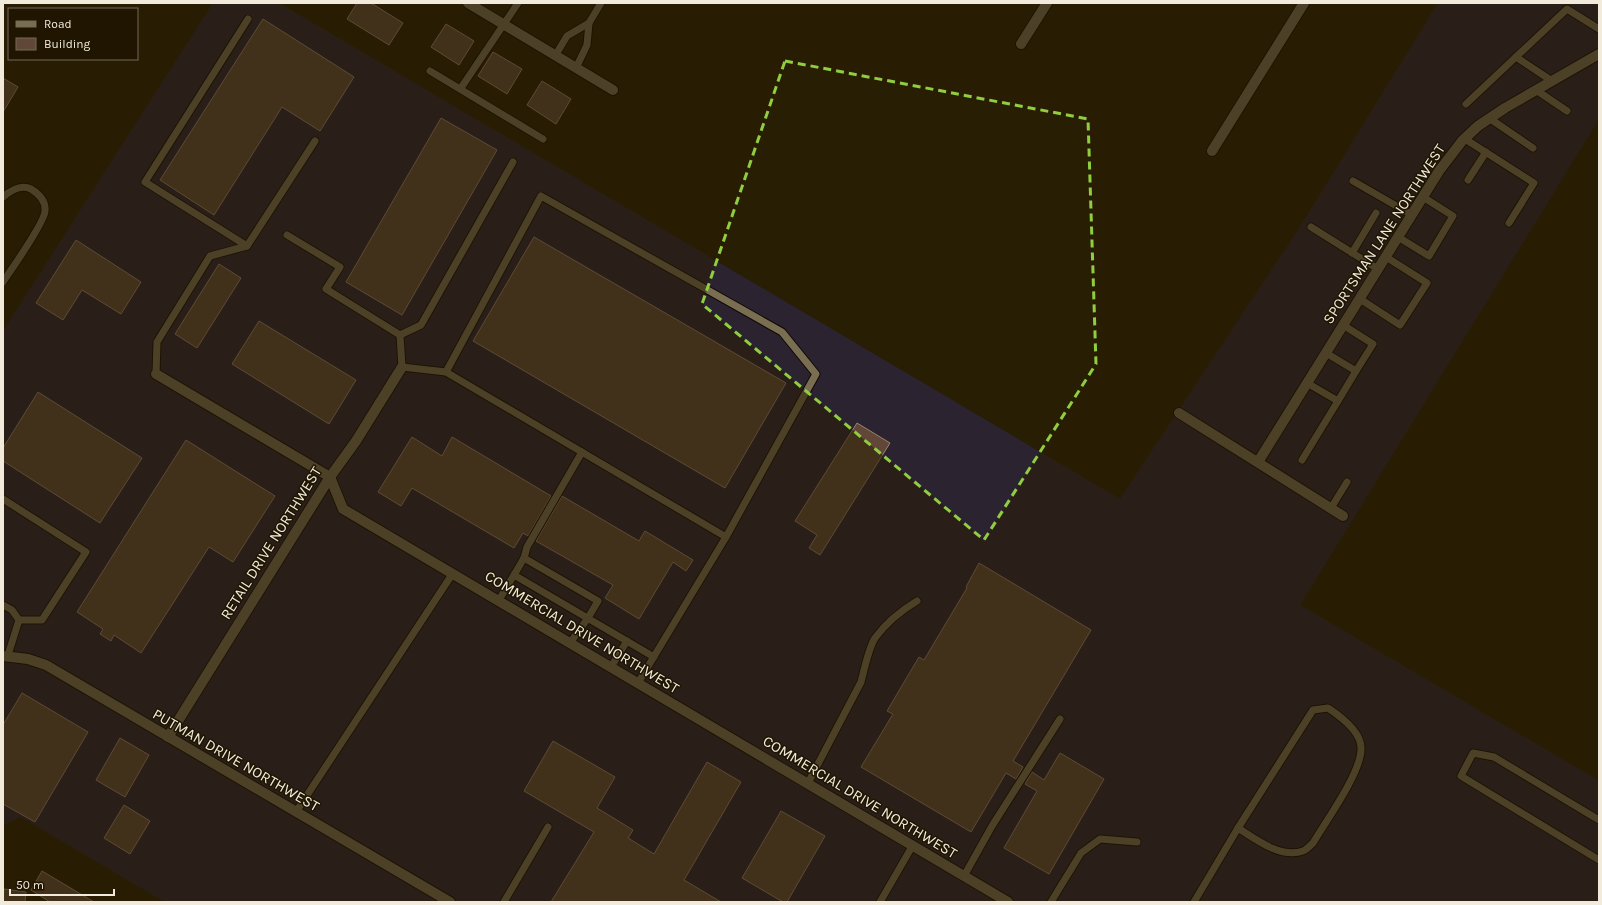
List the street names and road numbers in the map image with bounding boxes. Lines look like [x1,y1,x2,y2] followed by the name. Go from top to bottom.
[1319,140,1449,327] street label: SPORTSMAN LANE NORTHWEST
[217,463,326,623] street label: RETAIL DRIVE NORTHWEST
[482,567,683,697] street label: COMMERCIAL DRIVE NORTHWEST
[149,705,323,815] street label: PUTMAN DRIVE NORTHWEST
[760,732,961,862] street label: COMMERCIAL DRIVE NORTHWEST

